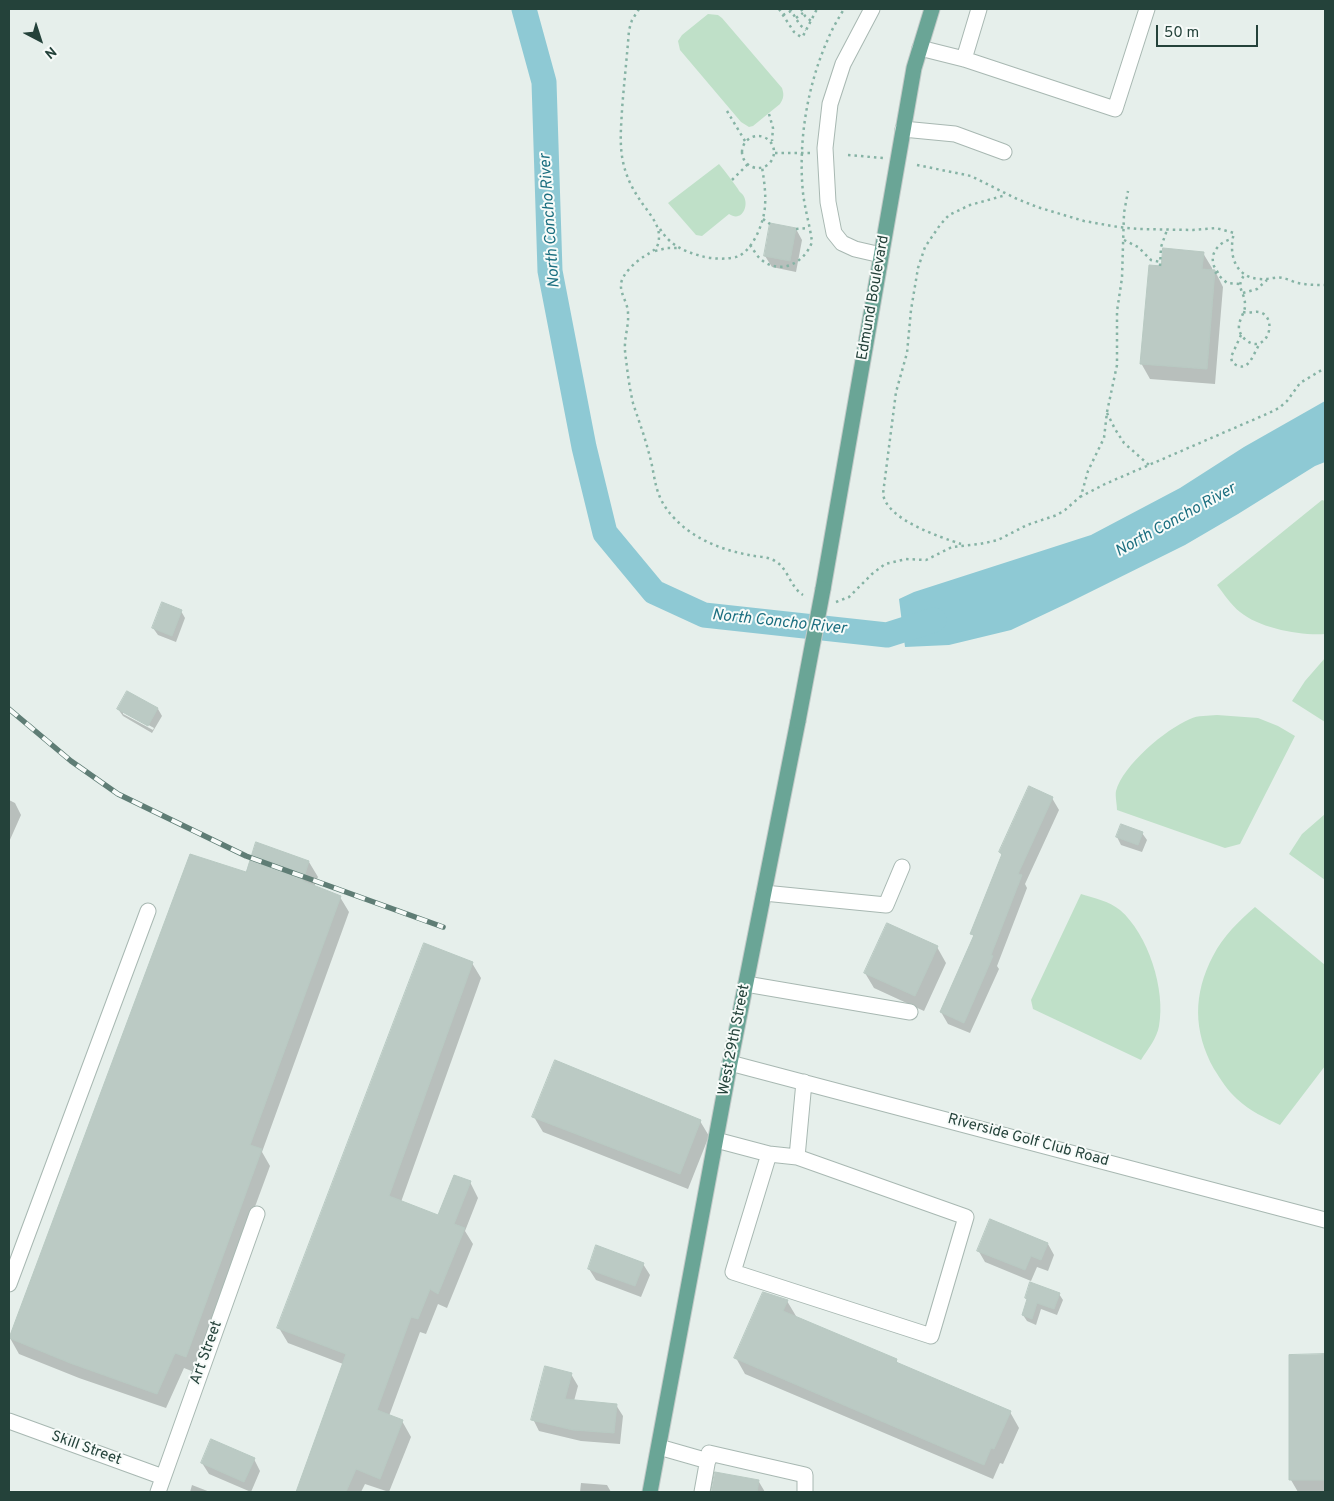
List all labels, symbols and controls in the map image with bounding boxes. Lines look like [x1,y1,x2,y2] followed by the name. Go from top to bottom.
[15,15,65,65] north arrow
[1159,15,1262,47] scale bar
[1164,24,1199,43] text: 50 m
[41,42,59,62] text: N
[537,153,565,289] water label: North Concho River
[854,234,894,362] street label: Edmund Boulevard
[1112,480,1240,562] water label: North Concho River
[711,606,847,640] water label: North Concho River
[715,983,755,1097] street label: West 29th Street
[945,1111,1111,1171] street label: Riverside Golf Club Road
[187,1319,227,1387] street label: Art Street
[48,1428,124,1470] street label: Skill Street

